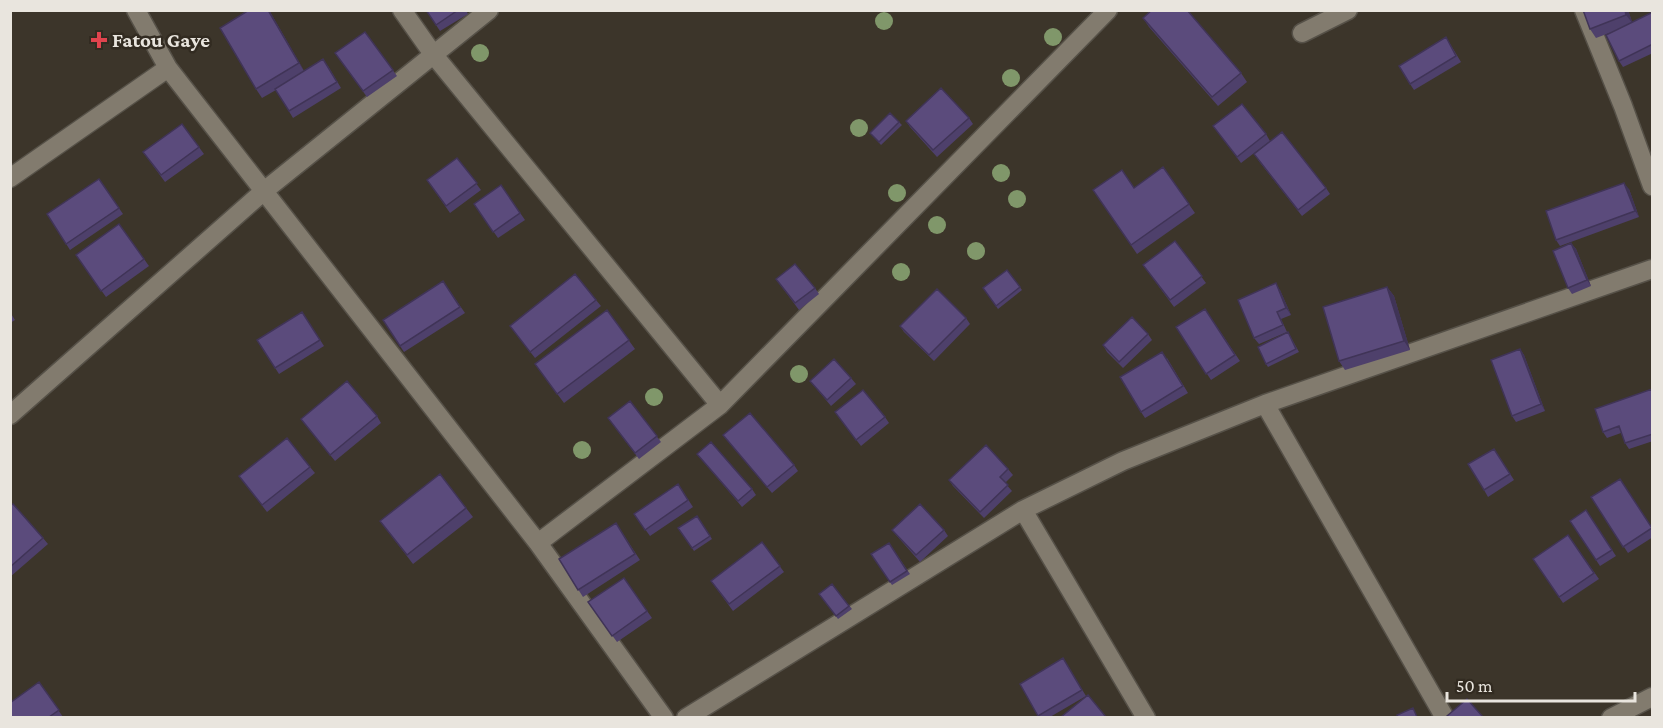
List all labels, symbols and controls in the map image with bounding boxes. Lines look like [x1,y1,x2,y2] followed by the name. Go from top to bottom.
[112,28,210,52] place label: Fatou Gaye
[90,31,108,49] marker: Fatou Gaye
[1447,665,1634,703] scale bar
[1456,676,1493,696] text: 50 m

